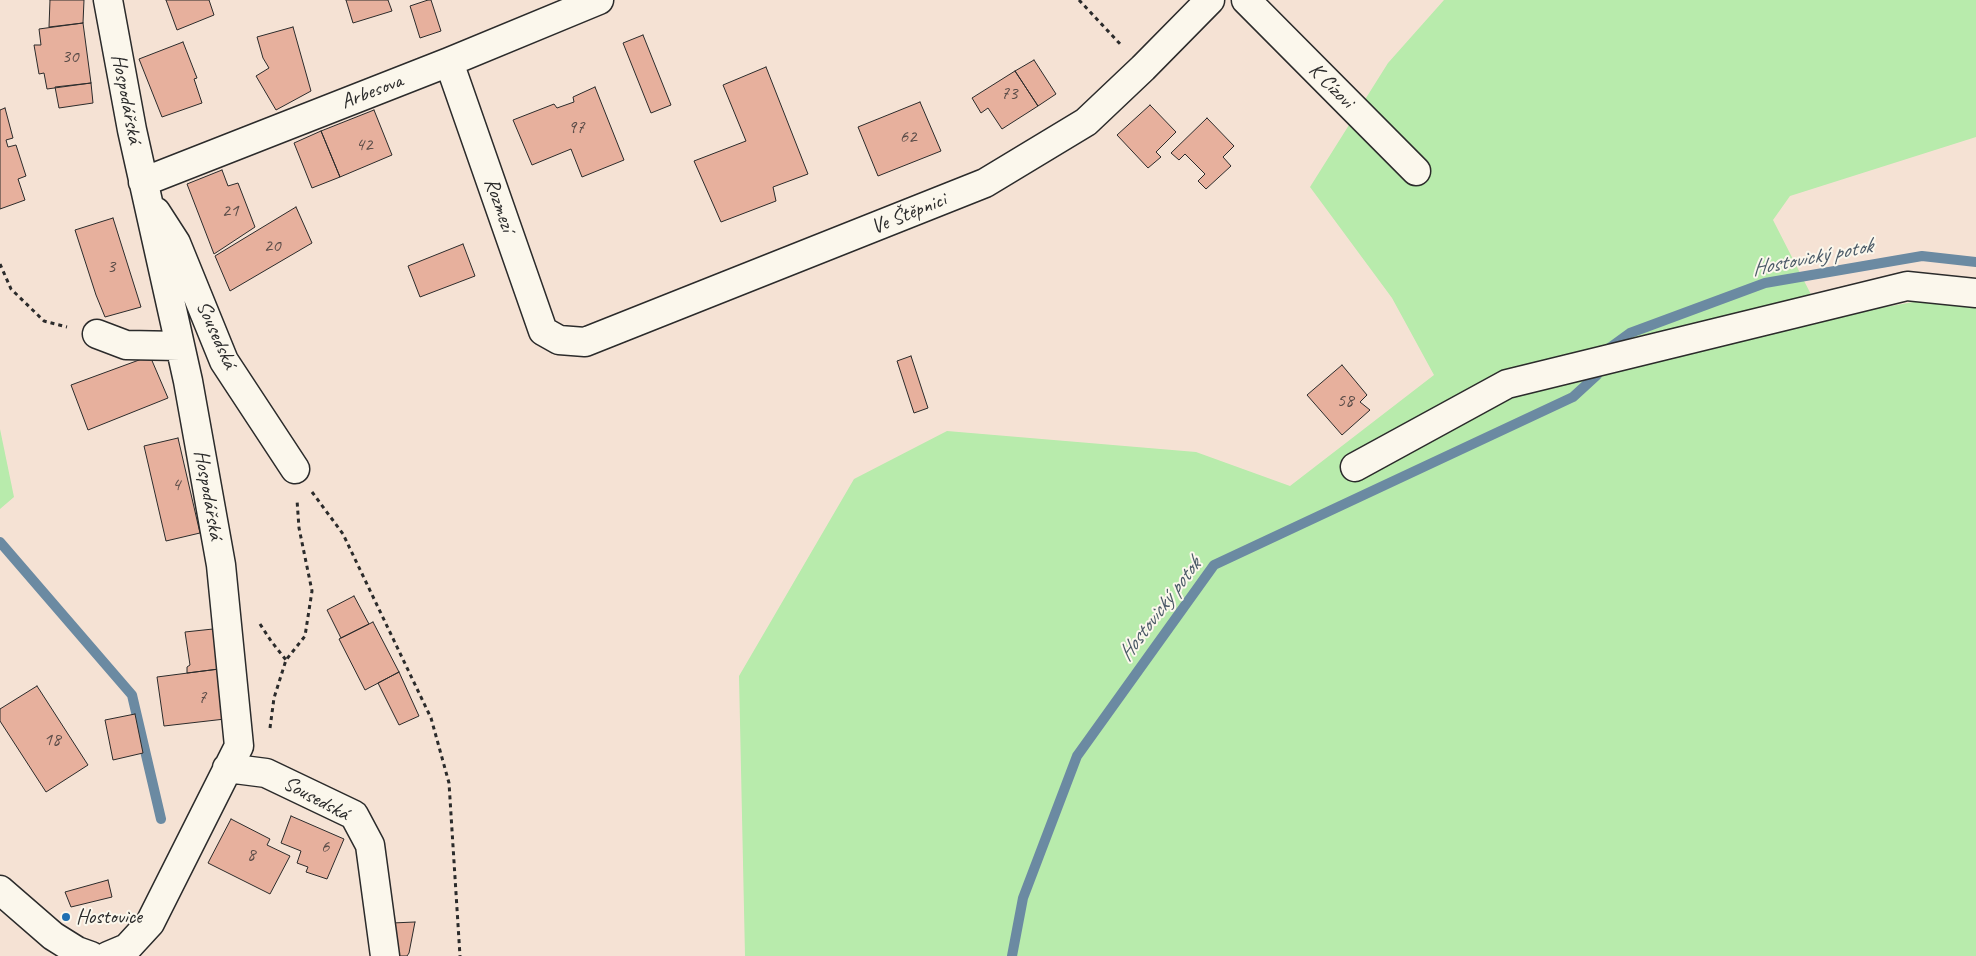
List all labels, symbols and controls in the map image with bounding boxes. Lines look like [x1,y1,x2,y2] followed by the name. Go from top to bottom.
[61,46,79,68] house number: 30
[105,52,147,146] street label: Hospodářská
[1303,58,1359,114] street label: K Cízovi
[338,69,406,115] street label: Arbesova
[1000,83,1018,105] house number: 73
[567,117,585,139] house number: 97
[899,126,917,148] house number: 62
[355,134,373,156] house number: 42
[478,175,520,235] street label: Rozmezí
[868,188,950,240] street label: Ve Štěpnici
[221,200,239,222] house number: 21
[1750,233,1874,283] water label: Hostovický potok
[263,235,281,257] house number: 20
[107,256,115,278] house number: 3
[190,297,242,373] street label: Sousedská
[1336,390,1354,412] house number: 58
[188,448,228,542] street label: Hospodářská
[172,474,180,496] house number: 4
[1113,553,1207,667] water label: Hostovický potok
[198,687,206,709] house number: 7
[43,729,61,751] house number: 18
[279,771,353,827] street label: Sousedská
[321,836,329,858] house number: 6
[247,844,255,866] house number: 8
[76,904,142,930] place label: Hostovice
[60,911,72,923] marker: Hostovice

